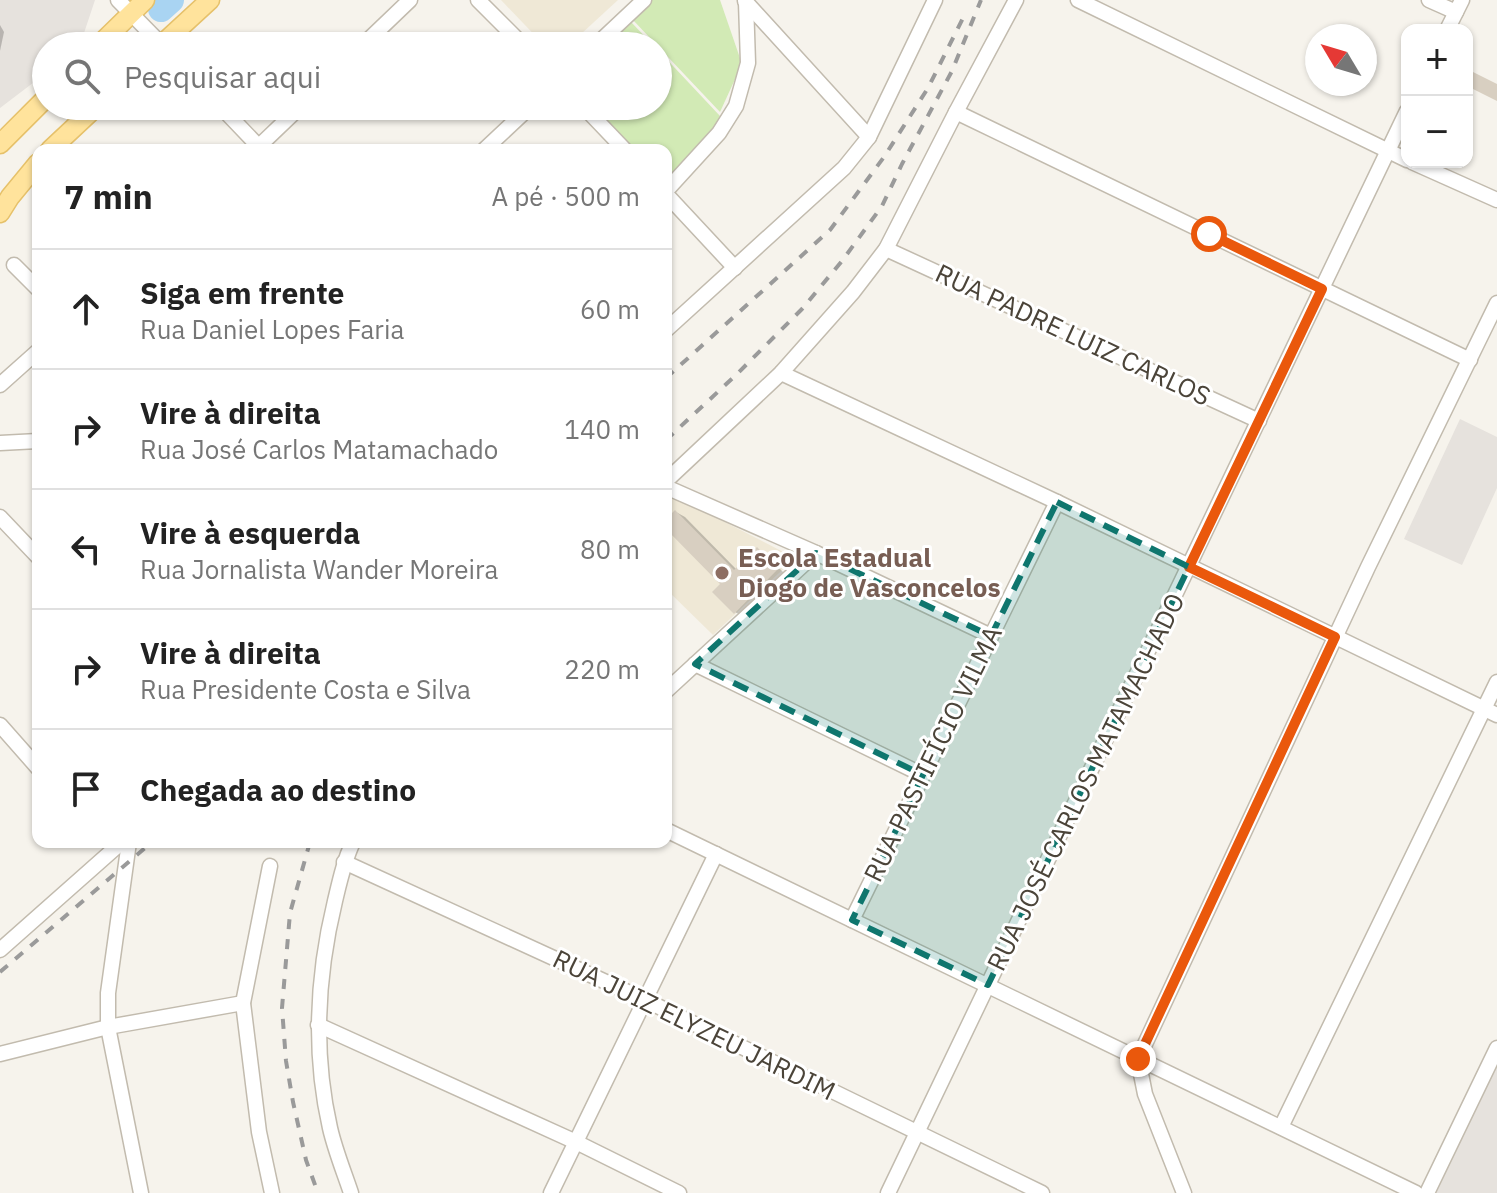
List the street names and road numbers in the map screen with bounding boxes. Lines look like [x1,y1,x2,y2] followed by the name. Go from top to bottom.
[930,255,1216,413] street label: RUA PADRE LUIZ CARLOS
[979,587,1192,976] street label: RUA JOSÉ CARLOS MATAMACHADO
[855,620,1009,887] street label: RUA PASTIFÍCIO VILMA
[548,941,841,1107] street label: RUA JUIZ ELYZEU JARDIM

